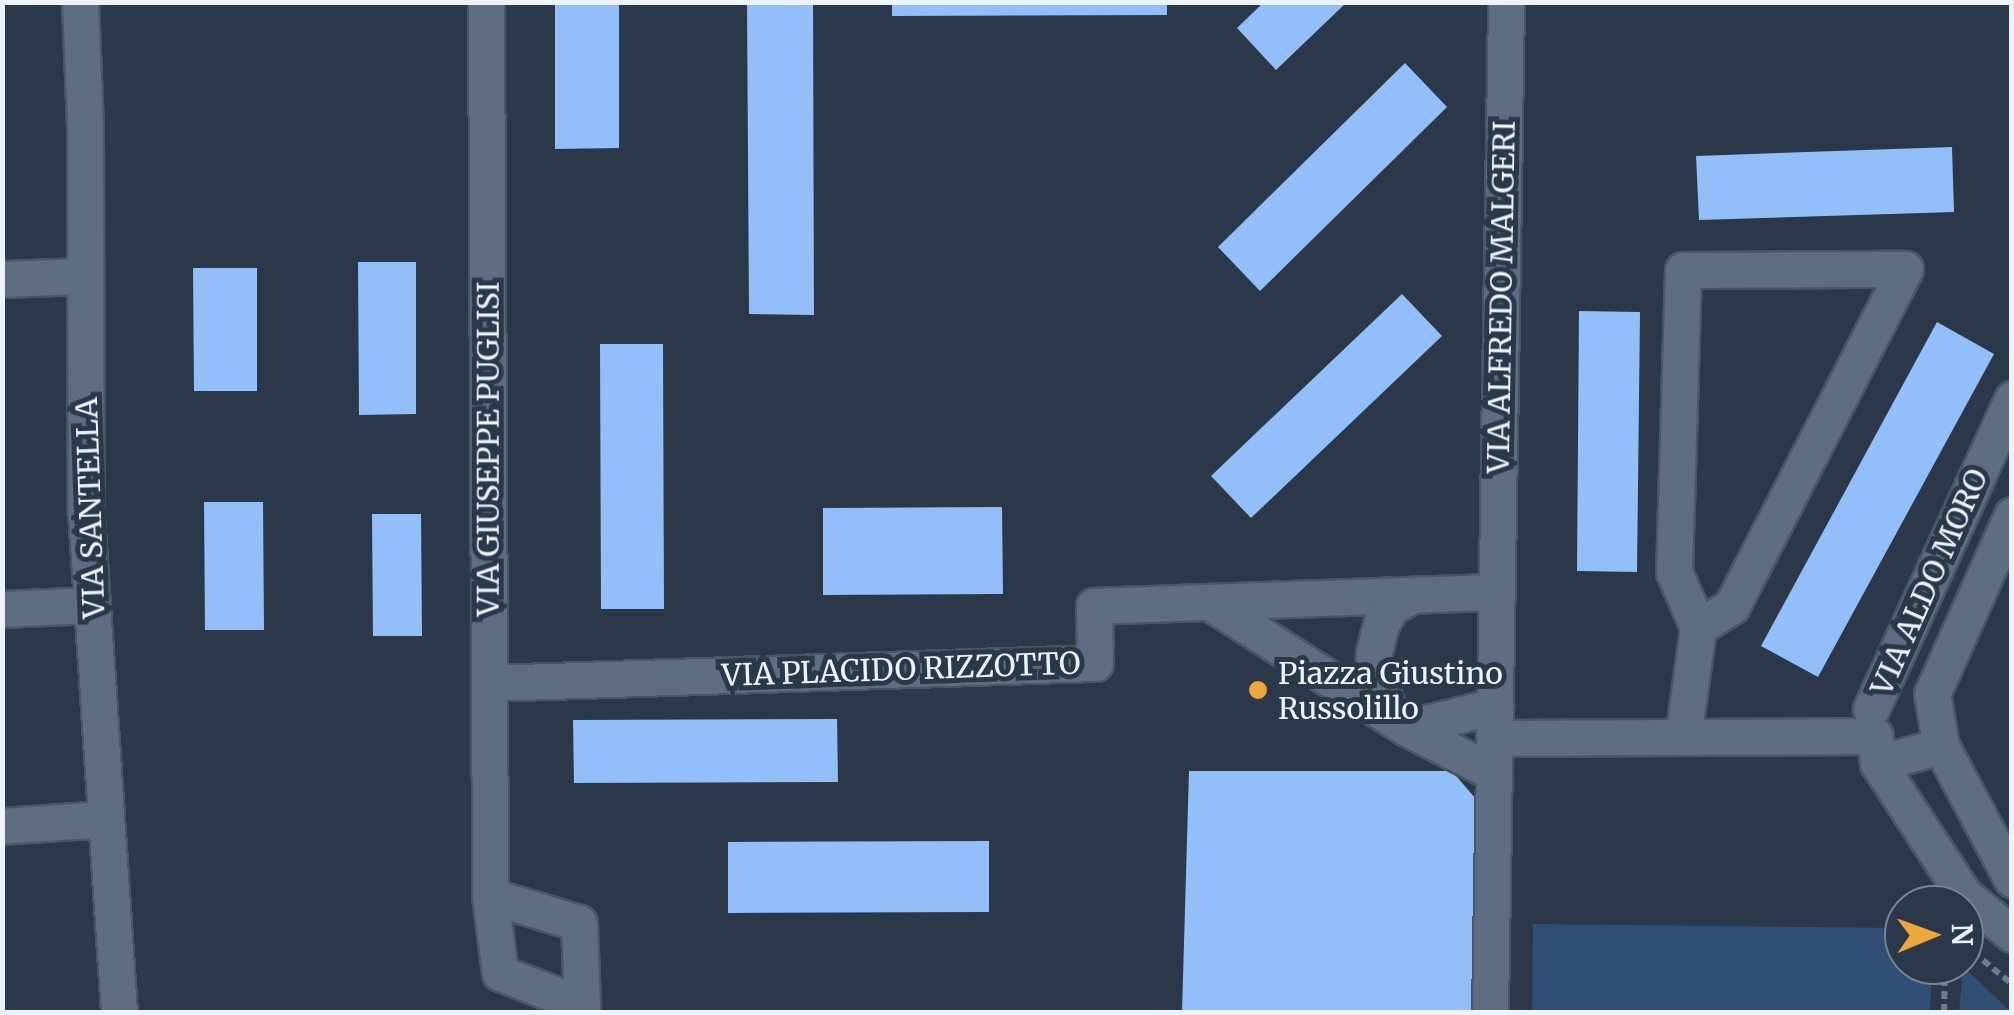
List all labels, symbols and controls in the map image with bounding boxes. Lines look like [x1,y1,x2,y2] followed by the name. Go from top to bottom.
[1480,120,1522,474] street label: VIA ALFREDO MALGERI
[470,282,506,616] street label: VIA GIUSEPPE PUGLISI
[68,397,112,619] street label: VIA SANTELLA
[1863,463,1995,701] street label: VIA ALDO MORO
[721,645,1081,693] street label: VIA PLACIDO RIZZOTTO
[1278,655,1503,726] place label: Piazza Giustino Russolillo
[1247,679,1269,701] marker: Piazza Giustino Russolillo
[1884,885,1984,985] north arrow
[1944,923,1980,946] text: N

